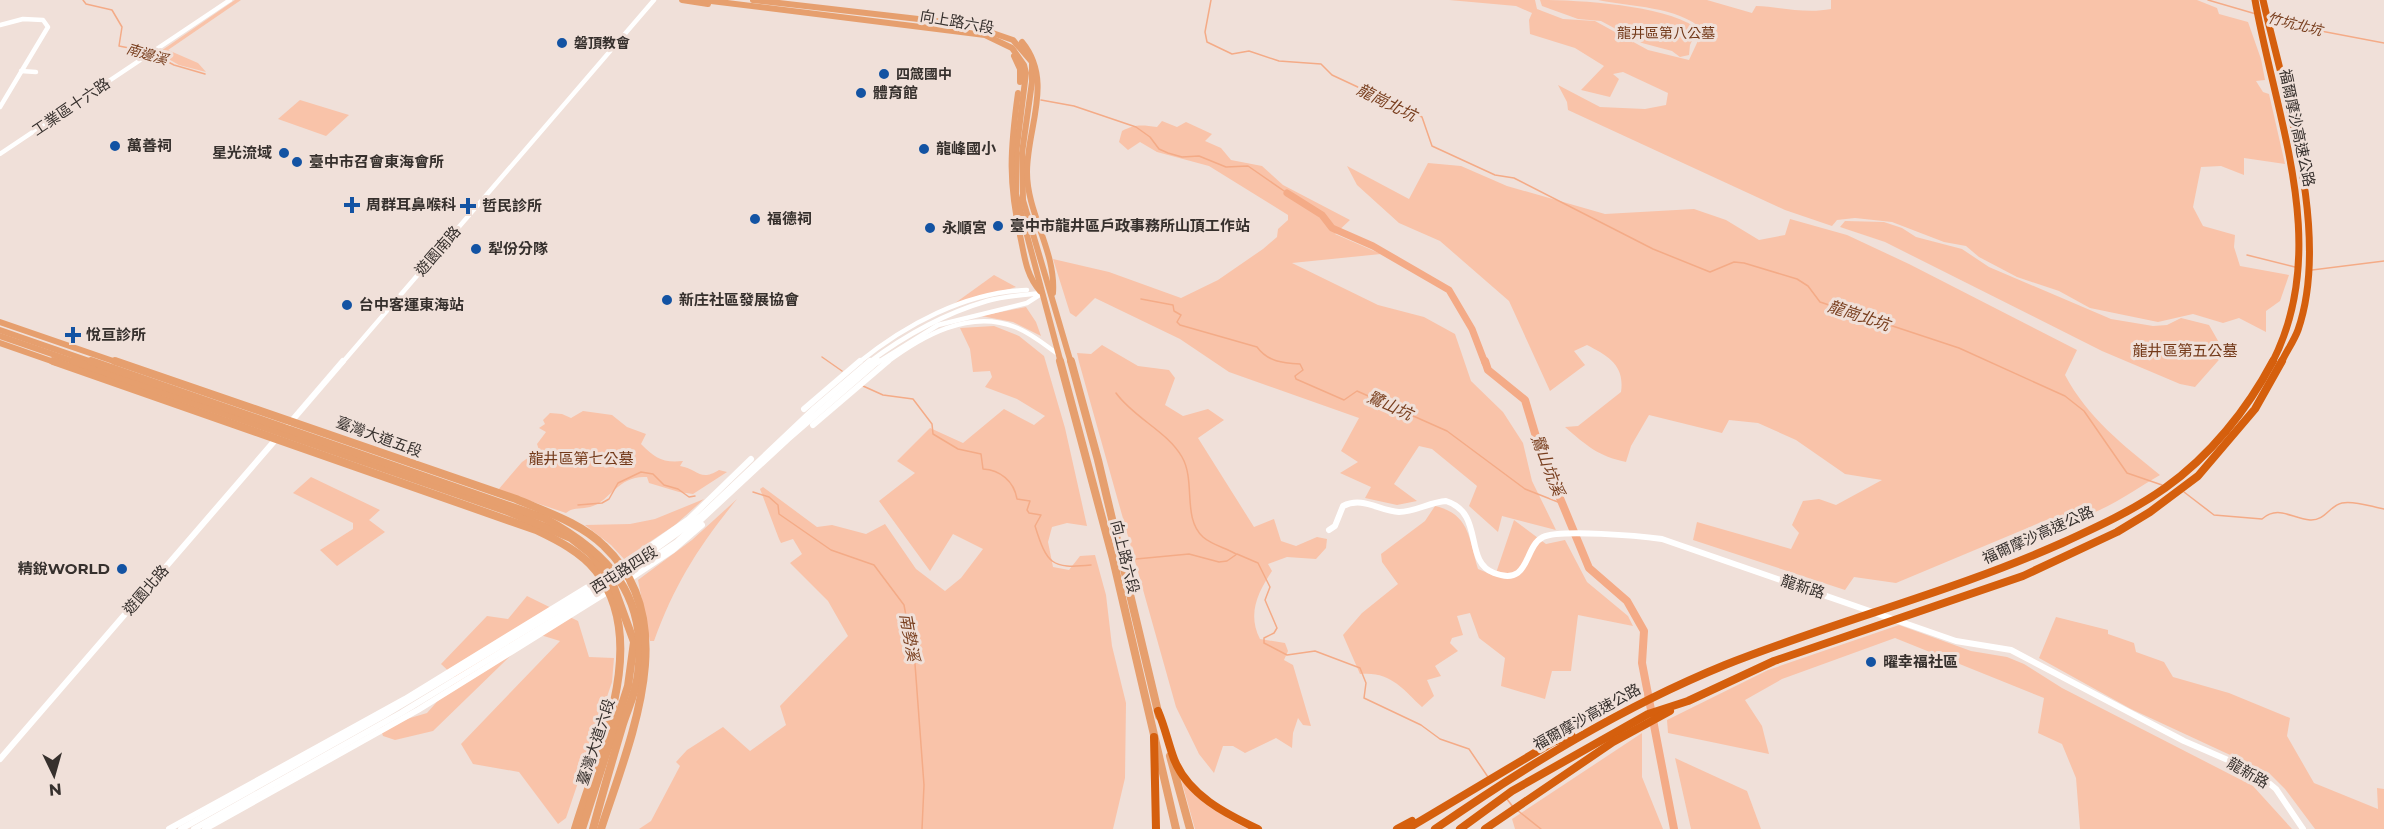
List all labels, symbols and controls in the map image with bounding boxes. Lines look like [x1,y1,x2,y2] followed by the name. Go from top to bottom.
[918,6,996,37] street label: 向上路六段
[2266,8,2326,40] water label: 竹坑北坑
[1617,24,1715,42] park label: 龍井區第八公墓
[574,34,630,52] place label: 磐頂教會
[555,36,569,50] marker: 磐頂教會
[124,39,172,69] water label: 南邊溪
[896,65,952,83] place label: 四箴國中
[877,67,891,81] marker: 四箴國中
[2276,67,2319,189] street label: 福爾摩沙高速公路
[28,74,113,140] street label: 工業區十六路
[1354,80,1421,126] water label: 龍崗北坑
[873,83,918,102] place label: 體育館
[854,86,868,100] marker: 體育館
[127,136,172,155] place label: 萬善祠
[108,139,122,153] marker: 萬善祠
[936,139,997,158] place label: 龍峰國小
[917,142,931,156] marker: 龍峰國小
[212,143,272,162] place label: 星光流域
[277,146,291,160] marker: 星光流域
[309,152,444,171] place label: 臺中市召會東海會所
[290,155,304,169] marker: 臺中市召會東海會所
[366,195,456,214] place label: 周群耳鼻喉科
[343,196,361,214] marker: 周群耳鼻喉科
[482,196,542,215] place label: 哲民診所
[459,197,477,215] marker: 哲民診所
[767,209,812,228] place label: 福德祠
[748,212,762,226] marker: 福德祠
[1010,216,1250,235] place label: 臺中市龍井區戶政事務所山頂工作站
[942,218,987,237] place label: 永順宮
[991,219,1005,233] marker: 臺中市龍井區戶政事務所山頂工作站
[923,221,937,235] marker: 永順宮
[411,222,464,280] street label: 遊園南路
[488,239,548,258] place label: 犁份分隊
[469,242,483,256] marker: 犁份分隊
[679,290,799,309] place label: 新庄社區發展協會
[660,293,674,307] marker: 新庄社區發展協會
[359,295,464,314] place label: 台中客運東海站
[1825,297,1894,335] water label: 龍崗北坑
[340,298,354,312] marker: 台中客運東海站
[86,325,146,344] place label: 悅亘診所
[64,326,82,344] marker: 悅亘診所
[2132,341,2238,360] park label: 龍井區第五公墓
[1364,387,1417,425] water label: 鷺山坑
[334,412,425,461] street label: 臺灣大道五段
[1527,432,1569,500] water label: 鷺山坑溪
[528,449,634,468] park label: 龍井區第七公墓
[1979,501,2096,568] street label: 福爾摩沙高速公路
[1107,518,1144,596] street label: 向上路六段
[587,542,661,598] street label: 西屯路四段
[18,559,110,578] place label: 精銳WORLD
[119,561,172,619] street label: 遊園北路
[115,562,129,576] marker: 精銳WORLD
[1779,571,1827,603] street label: 龍新路
[896,612,923,664] water label: 南勢溪
[1883,652,1958,671] place label: 曜幸福社區
[1864,655,1878,669] marker: 曜幸福社區
[1530,679,1644,754] street label: 福爾摩沙高速公路
[573,696,618,788] street label: 臺灣大道六段
[24,745,84,805] north arrow
[2224,753,2272,792] street label: 龍新路
[48,779,63,799] text: N

